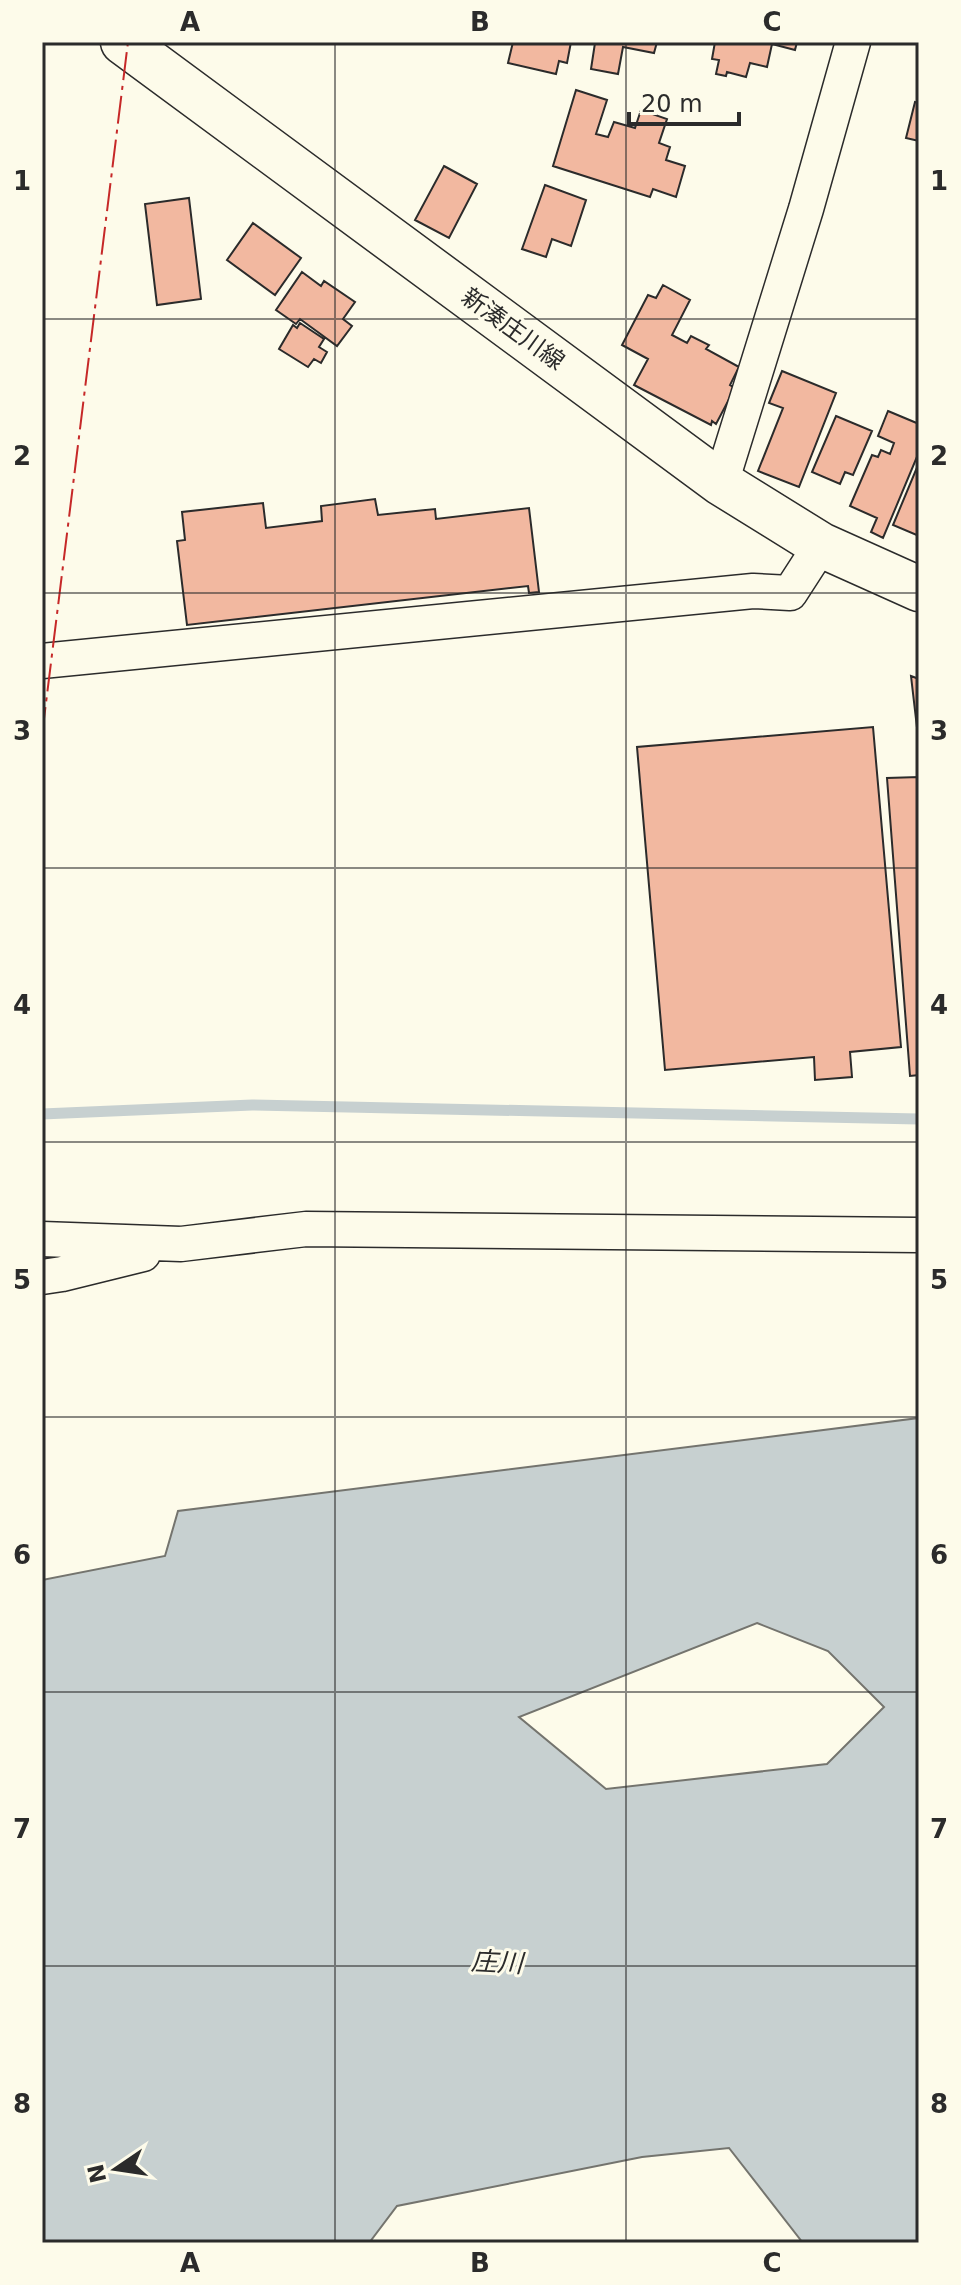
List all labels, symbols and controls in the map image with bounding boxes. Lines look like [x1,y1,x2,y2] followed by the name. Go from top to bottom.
[180,7,200,37] text: A
[470,7,490,37] text: B
[762,7,782,37] text: C
[629,76,739,126] scale bar
[641,90,703,118] text: 20 m
[13,166,31,196] text: 1
[930,166,948,196] text: 1
[456,282,570,376] street label: 新湊庄川線
[13,441,31,471] text: 2
[930,441,948,471] text: 2
[13,716,31,746] text: 3
[930,716,948,746] text: 3
[13,990,31,1020] text: 4
[930,990,948,1020] text: 4
[13,1265,31,1295] text: 5
[930,1265,948,1295] text: 5
[13,1540,31,1570] text: 6
[930,1540,948,1570] text: 6
[13,1814,31,1844] text: 7
[930,1814,948,1844] text: 7
[470,1946,527,1978] water label: 庄川
[13,2089,31,2119] text: 8
[930,2089,948,2119] text: 8
[76,2129,156,2209] north arrow
[83,2162,111,2185] text: N
[180,2248,200,2278] text: A
[470,2248,490,2278] text: B
[762,2248,782,2278] text: C

